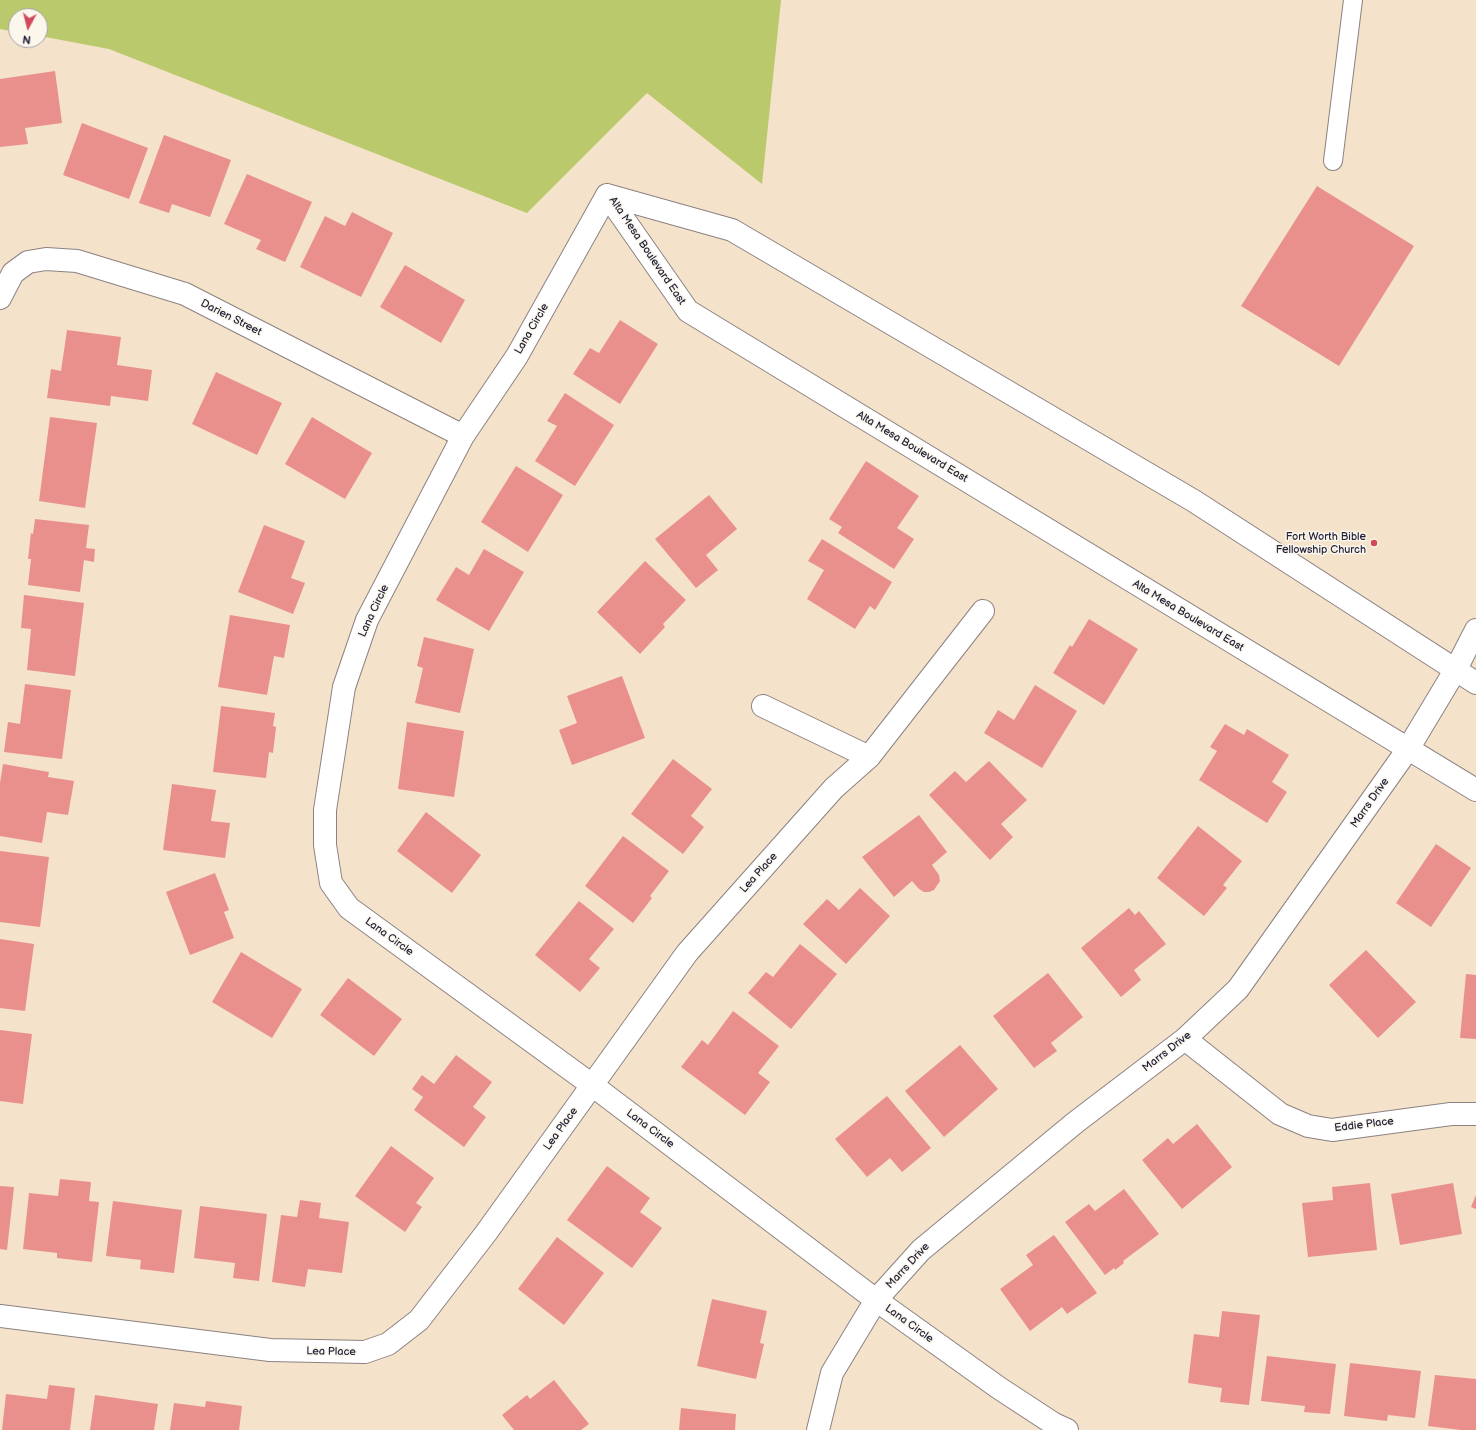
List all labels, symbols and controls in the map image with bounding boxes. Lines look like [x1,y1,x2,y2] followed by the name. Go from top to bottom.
[8,8,48,48] north arrow
[22,32,32,46] text: N
[606,194,688,308] street label: Alta Mesa Boulevard East
[198,297,264,339] street label: Darien Street
[512,301,552,357] street label: Lana Circle
[854,409,970,485] street label: Alta Mesa Boulevard East
[1276,530,1366,556] place label: Fort Worth Bible Fellowship Church
[1369,538,1379,548] marker: Fort Worth Bible Fellowship Church
[1130,578,1246,654] street label: Alta Mesa Boulevard East
[356,583,392,639] street label: Lana Circle
[1348,775,1392,831] street label: Marrs Drive
[737,850,781,896] street label: Lea Place
[362,915,416,959] street label: Lana Circle
[1140,1029,1194,1075] street label: Marrs Drive
[541,1105,581,1153] street label: Lea Place
[623,1107,677,1151] street label: Lana Circle
[1334,1115,1394,1135] street label: Eddie Place
[883,1240,933,1292] street label: Marrs Drive
[882,1302,936,1346] street label: Lana Circle
[306,1345,356,1359] street label: Lea Place

